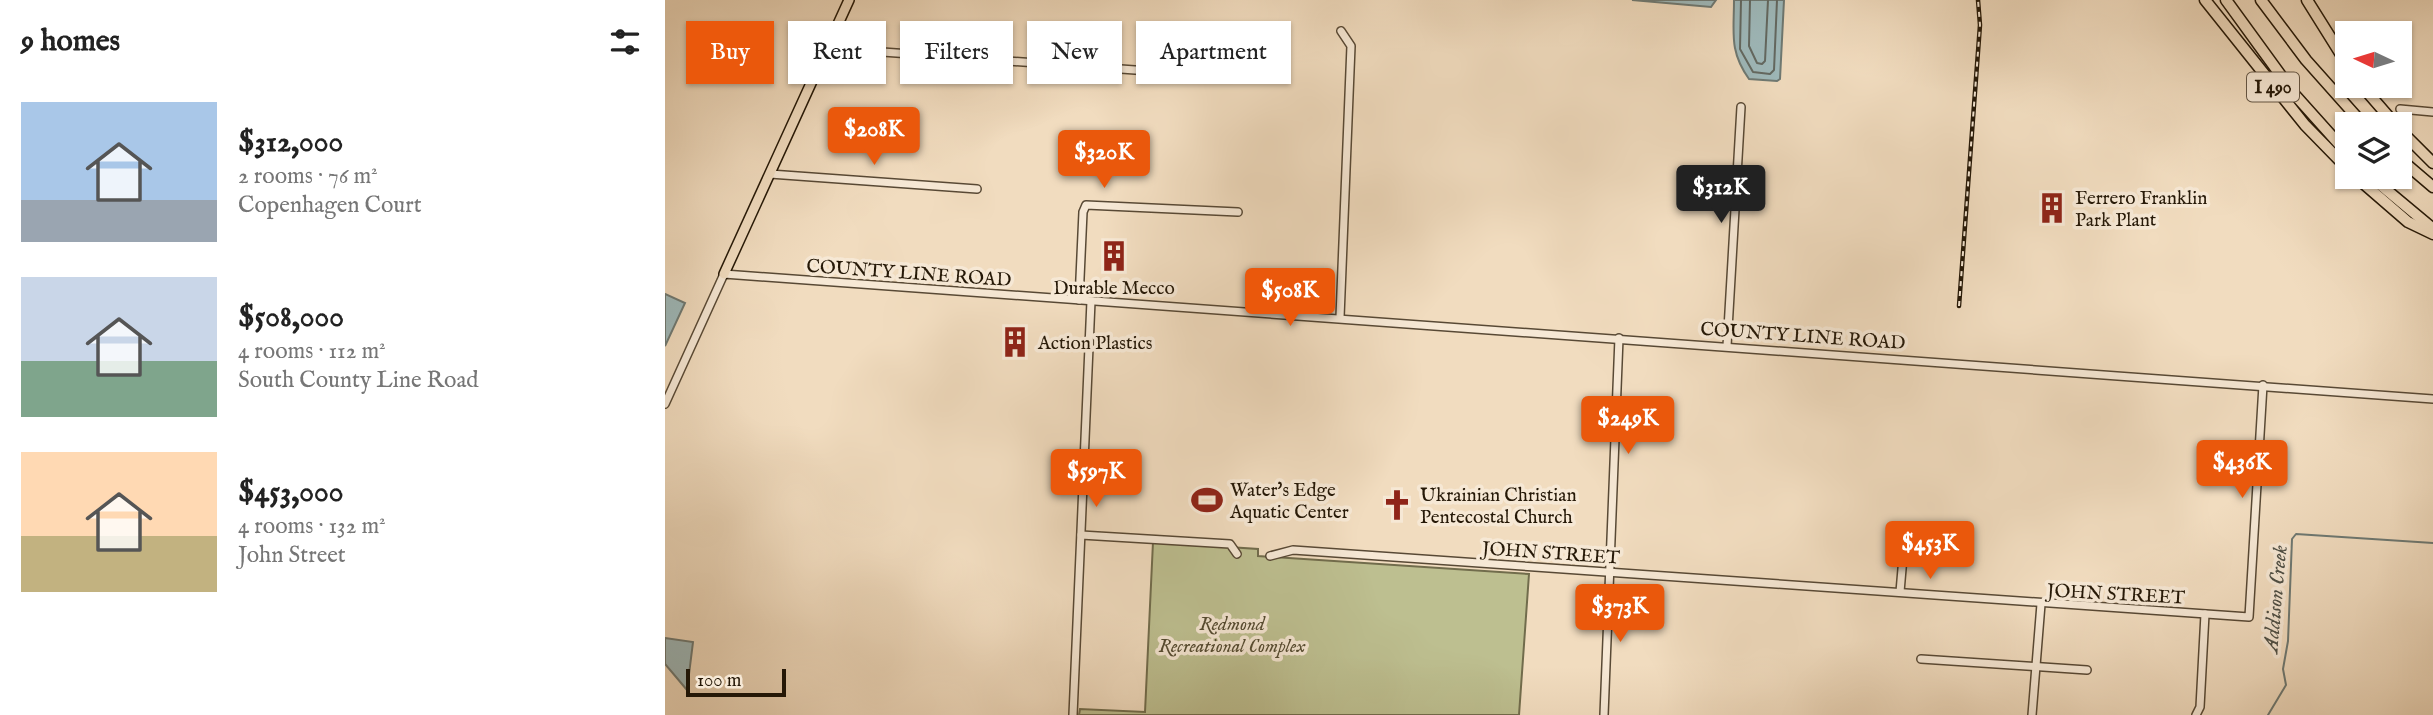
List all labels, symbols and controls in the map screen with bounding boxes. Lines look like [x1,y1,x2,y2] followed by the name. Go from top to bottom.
[686,21,774,84] chip: Buy
[788,21,886,84] chip: Rent
[900,21,1013,84] chip: Filters
[1027,21,1122,84] chip: New
[1136,21,1291,84] chip: Apartment
[2335,21,2411,98] north arrow
[2335,21,2412,189] map controls
[21,23,120,61] text: 9 homes
[606,23,644,61] icon: filters
[2247,72,2299,102] road number: I 490
[825,108,923,167] pin: $208K
[2335,112,2412,189] button: layers
[844,115,904,144] text: $208K
[238,124,343,162] text: $312,000
[77,130,161,214] icon: home
[1055,130,1153,190] pin: $320K
[1074,138,1134,167] text: $320K
[238,162,378,191] text: 2 rooms · 76 m²
[1672,166,1770,225] pin: $312K
[1692,173,1750,202] text: $312K
[2075,187,2207,233] place label: Ferrero Franklin Park Plant
[238,191,422,220] text: Copenhagen Court
[2035,191,2069,225] building icon: Ferrero Franklin Park Plant
[1097,239,1131,273] building icon: Durable Mecco
[806,255,1012,293] street label: COUNTY LINE ROAD
[1241,268,1339,328] pin: $508K
[1261,276,1319,305] text: $508K
[1053,277,1175,301] place label: Durable Mecco
[238,299,344,337] text: $508,000
[77,305,161,389] icon: home
[1700,318,1906,356] street label: COUNTY LINE ROAD
[998,325,1032,359] building icon: Action Plastics
[1037,332,1152,356] place label: Action Plastics
[238,337,386,366] text: 4 rooms · 112 m²
[238,366,479,395] text: South County Line Road
[1579,396,1677,456] pin: $249K
[1597,404,1659,433] text: $249K
[2193,440,2291,500] pin: $436K
[2213,448,2271,477] text: $436K
[1047,449,1145,509] pin: $597K
[1067,457,1125,486] text: $597K
[238,474,343,512] text: $453,000
[1229,479,1349,525] place label: Water's Edge Aquatic Center
[77,480,161,564] icon: home
[1190,483,1224,517] sports icon: Water's Edge Aquatic Center
[1420,484,1577,530] place label: Ukrainian Christian Pentecostal Church
[1380,488,1414,522] church icon: Ukrainian Christian Pentecostal Church
[238,512,386,541] text: 4 rooms · 132 m²
[1881,522,1979,581] pin: $453K
[1901,529,1959,558] text: $453K
[1479,537,1621,571] street label: JOHN STREET
[238,541,346,570] text: John Street
[2258,544,2295,656] water label: Addison Creek
[2044,579,2186,611] street label: JOHN STREET
[1571,584,1669,644] pin: $373K
[1591,592,1649,621] text: $373K
[1159,613,1306,659] park label: Redmond Recreational Complex
[686,666,786,698] scale bar
[697,669,741,693] text: 100 m

